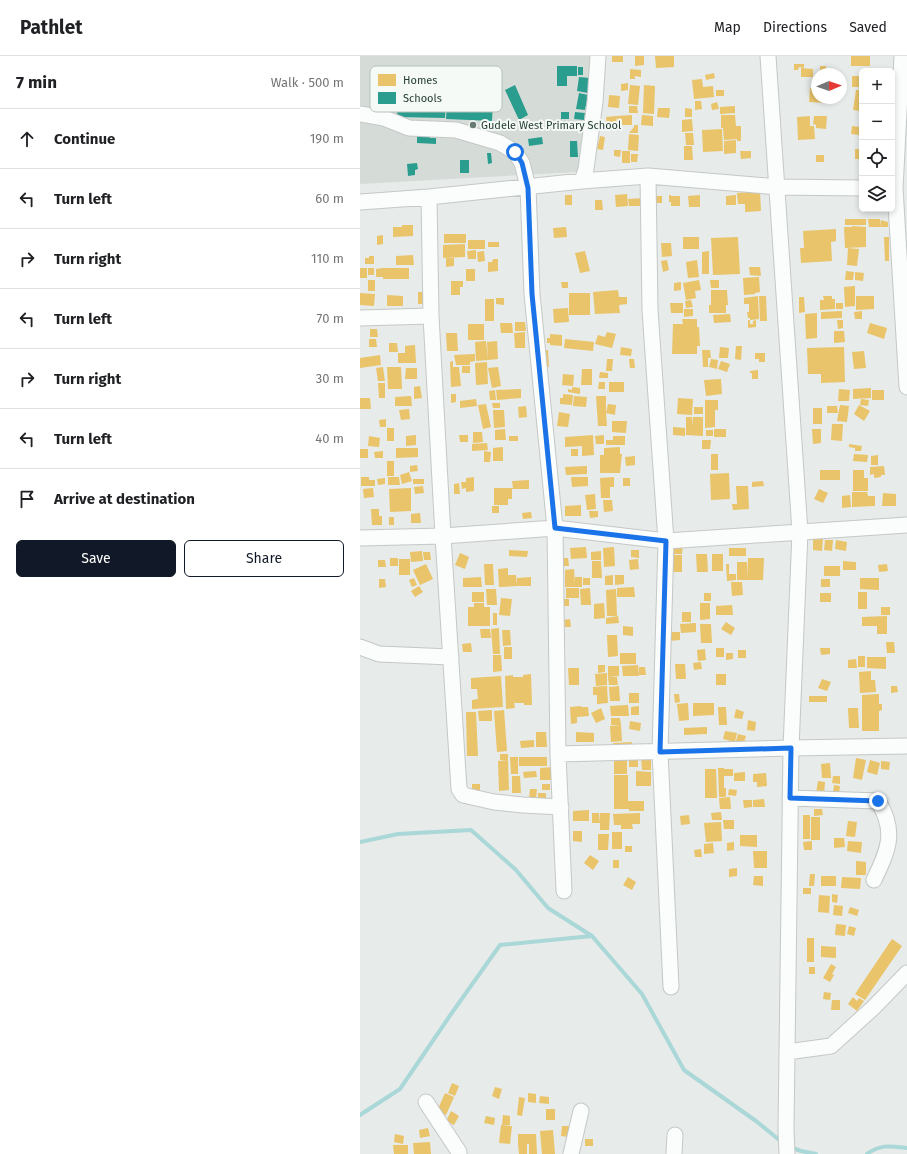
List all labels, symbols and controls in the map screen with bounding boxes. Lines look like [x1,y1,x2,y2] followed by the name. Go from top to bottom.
[20,16,83,39] text: Pathlet
[714,19,741,36] text: Map
[763,19,827,36] text: Directions
[849,19,887,36] text: Saved
[370,66,502,112] legend
[811,68,847,104] north arrow
[859,68,895,212] map controls
[859,68,895,104] button: +
[16,72,57,93] text: 7 min
[403,74,437,87] text: Homes
[271,75,344,90] text: Walk · 500 m
[403,92,442,105] text: Schools
[859,104,895,140] button: −
[481,119,621,132] place label: Gudele West Primary School
[468,120,478,130] marker: Gudele West Primary School
[16,128,38,150] icon: ahead
[54,130,115,148] text: Continue
[310,131,344,146] text: 190 m
[859,140,895,176] button: locate
[506,143,524,161] route start
[859,176,895,212] button: layers
[16,188,38,210] icon: left
[54,190,112,208] text: Turn left
[315,191,344,206] text: 60 m
[16,248,38,270] icon: right
[54,250,121,268] text: Turn right
[311,251,344,266] text: 110 m
[16,308,38,330] icon: left
[54,310,112,328] text: Turn left
[317,311,344,326] text: 70 m
[16,368,38,390] icon: right
[54,370,121,388] text: Turn right
[316,371,344,386] text: 30 m
[16,428,38,450] icon: left
[54,430,112,448] text: Turn left
[315,431,344,446] text: 40 m
[16,488,38,510] icon: arrive
[54,490,195,508] text: Arrive at destination
[16,540,176,577] button: Save
[184,540,344,577] button: Share
[869,792,887,810] route end

